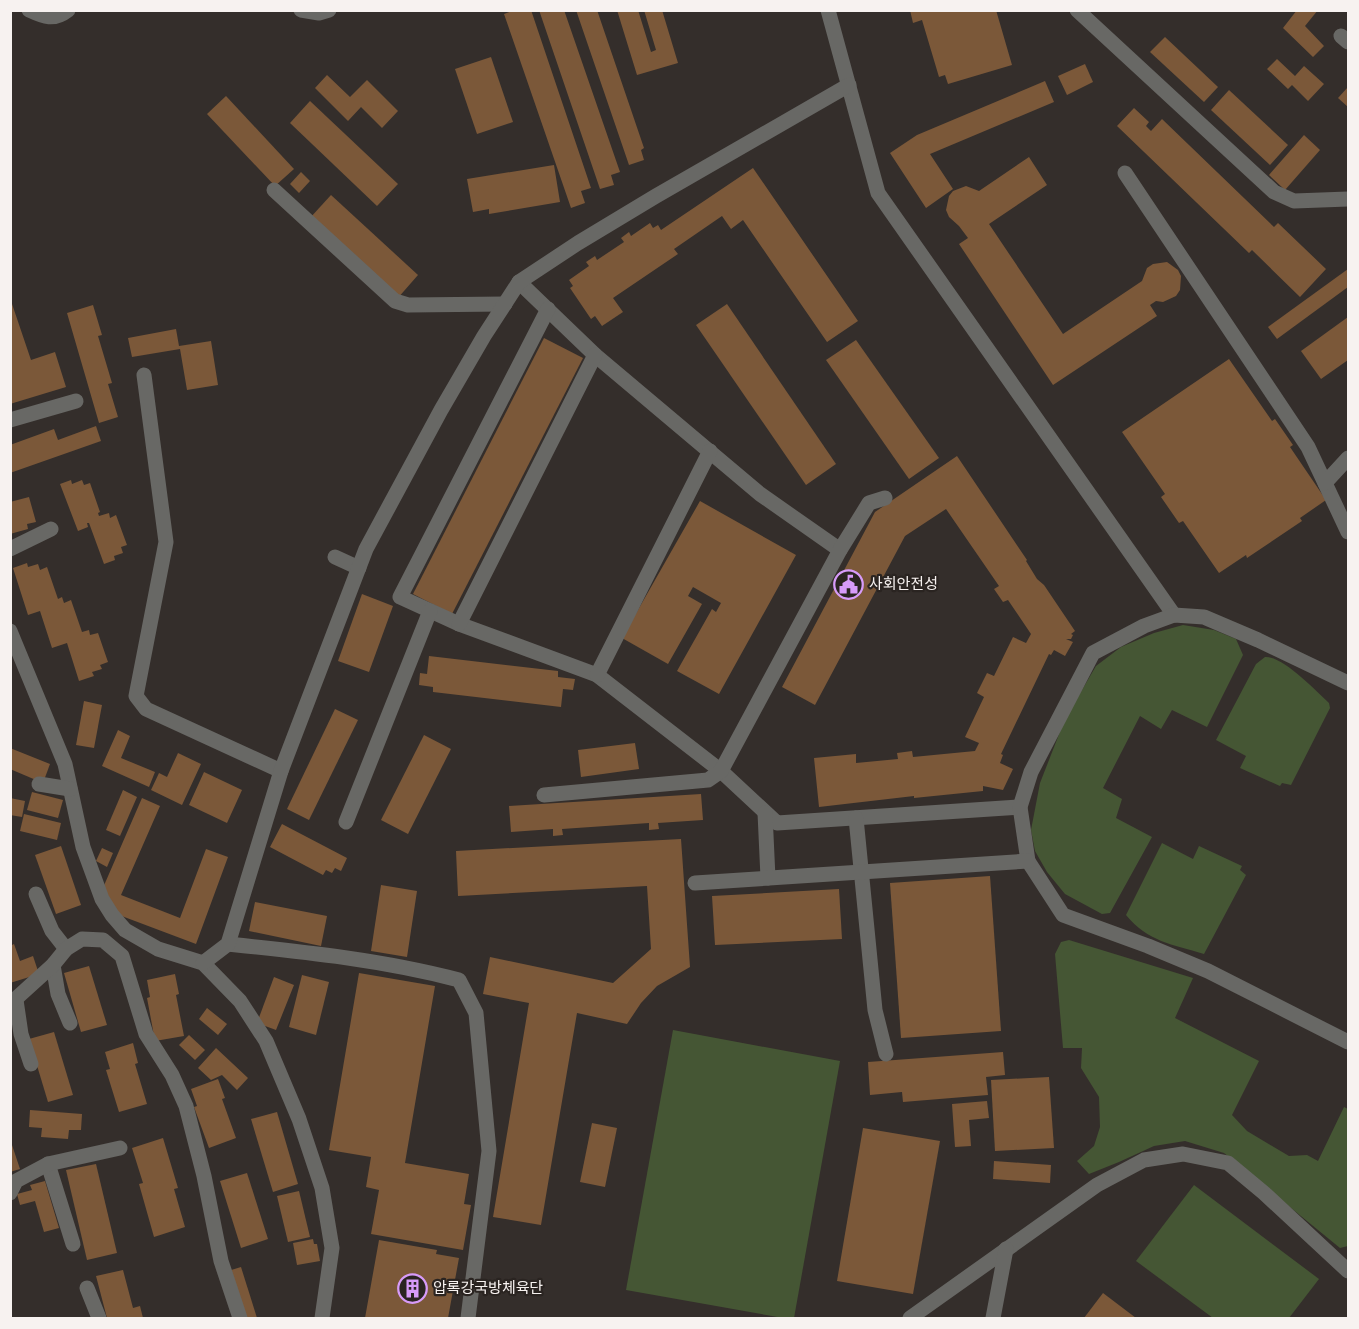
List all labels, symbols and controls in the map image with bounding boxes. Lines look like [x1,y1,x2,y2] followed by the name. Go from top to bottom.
[832,568,864,600] public building icon: 사회안전성
[869,574,938,593] place label: 사회안전성
[396,1272,428,1304] building icon: 압록강국방체육단
[433,1278,544,1297] place label: 압록강국방체육단

